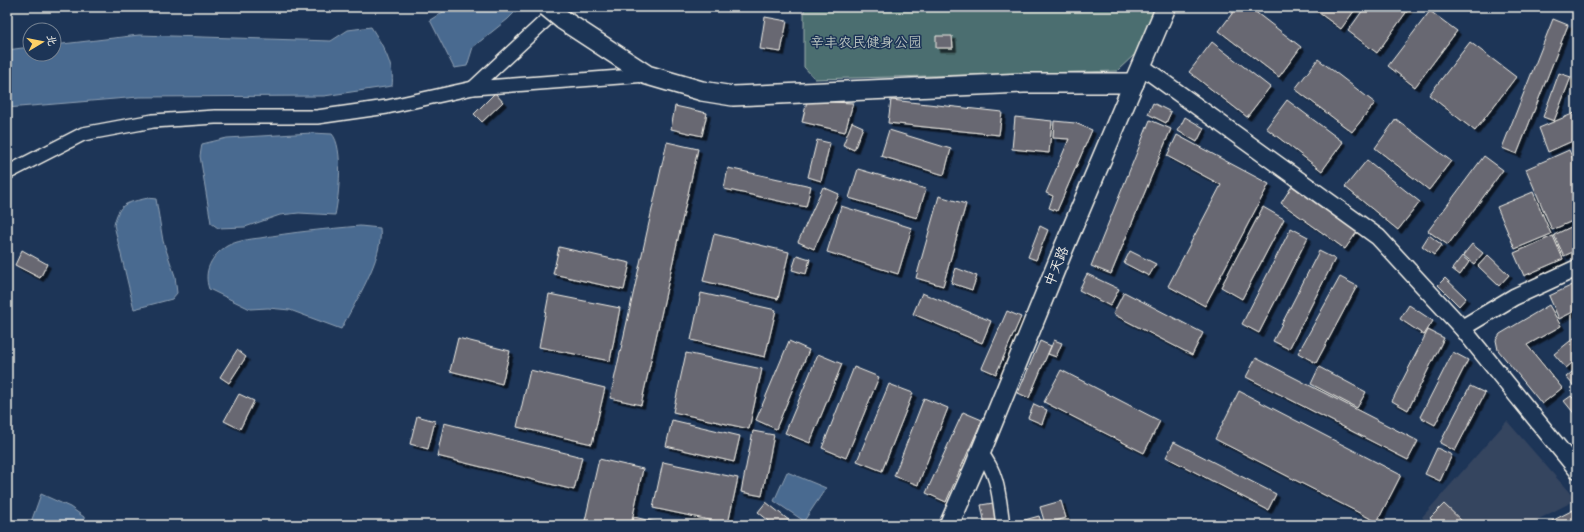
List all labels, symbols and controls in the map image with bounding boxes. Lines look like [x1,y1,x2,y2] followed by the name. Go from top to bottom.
[22,22,62,62] north arrow
[43,34,57,47] text: 北
[810,35,922,53] park label: 辛丰农民健身公园
[1042,244,1074,290] street label: 中天路

